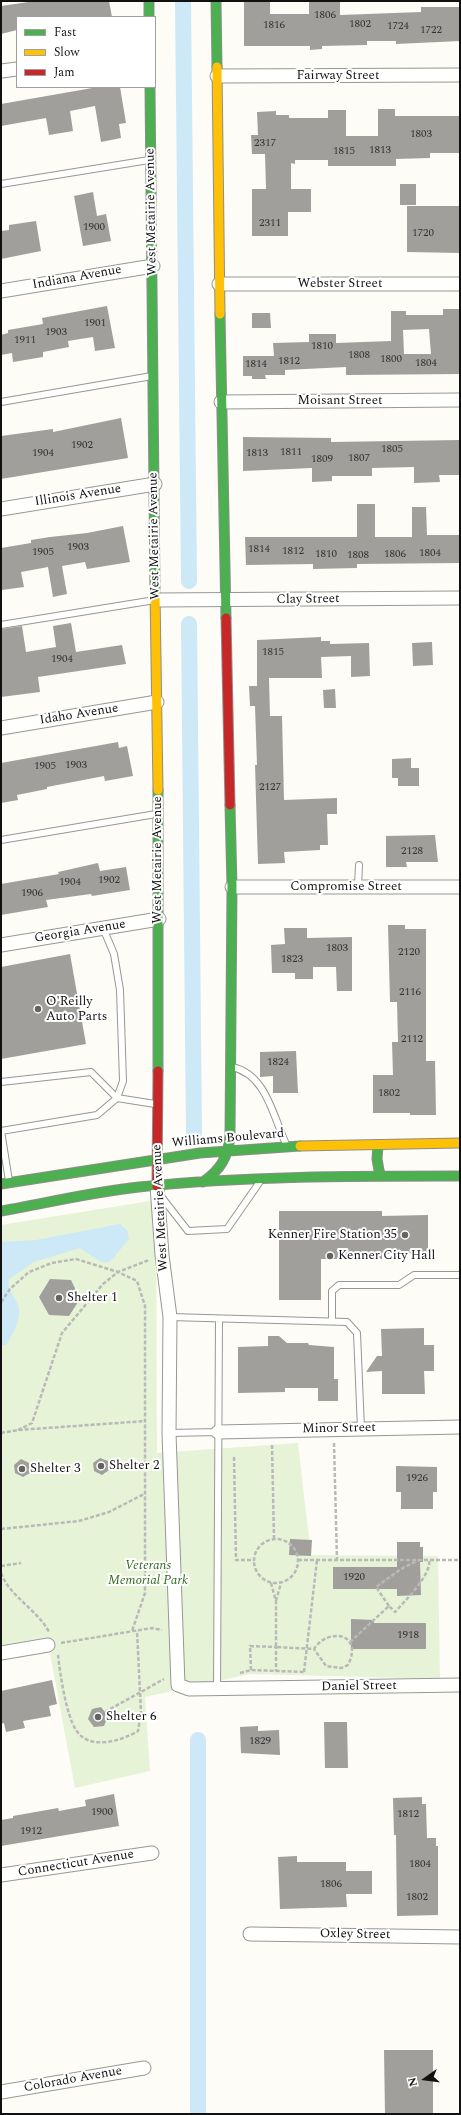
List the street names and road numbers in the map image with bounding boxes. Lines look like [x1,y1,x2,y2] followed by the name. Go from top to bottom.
[297,68,379,84] street label: Fairway Street
[143,148,161,276] street label: West Metairie Avenue
[31,262,123,294] street label: Indiana Avenue
[298,276,382,292] street label: Webster Street
[297,393,383,409] street label: Moisant Street
[146,472,164,600] street label: West Metairie Avenue
[34,481,122,511] street label: Illinois Avenue
[276,592,340,608] street label: Clay Street
[39,701,119,729] street label: Idaho Avenue
[150,796,166,924] street label: West Metairie Avenue
[290,879,402,895] street label: Compromise Street
[33,917,127,947] street label: Georgia Avenue
[171,1126,285,1152] street label: Williams Boulevard
[150,1144,172,1272] street label: West Metairie Avenue
[302,1421,376,1437] street label: Minor Street
[321,1679,397,1695] street label: Daniel Street
[17,1847,135,1881] street label: Connecticut Avenue
[320,1927,390,1943] street label: Oxley Street
[23,2064,123,2096] street label: Colorado Avenue

